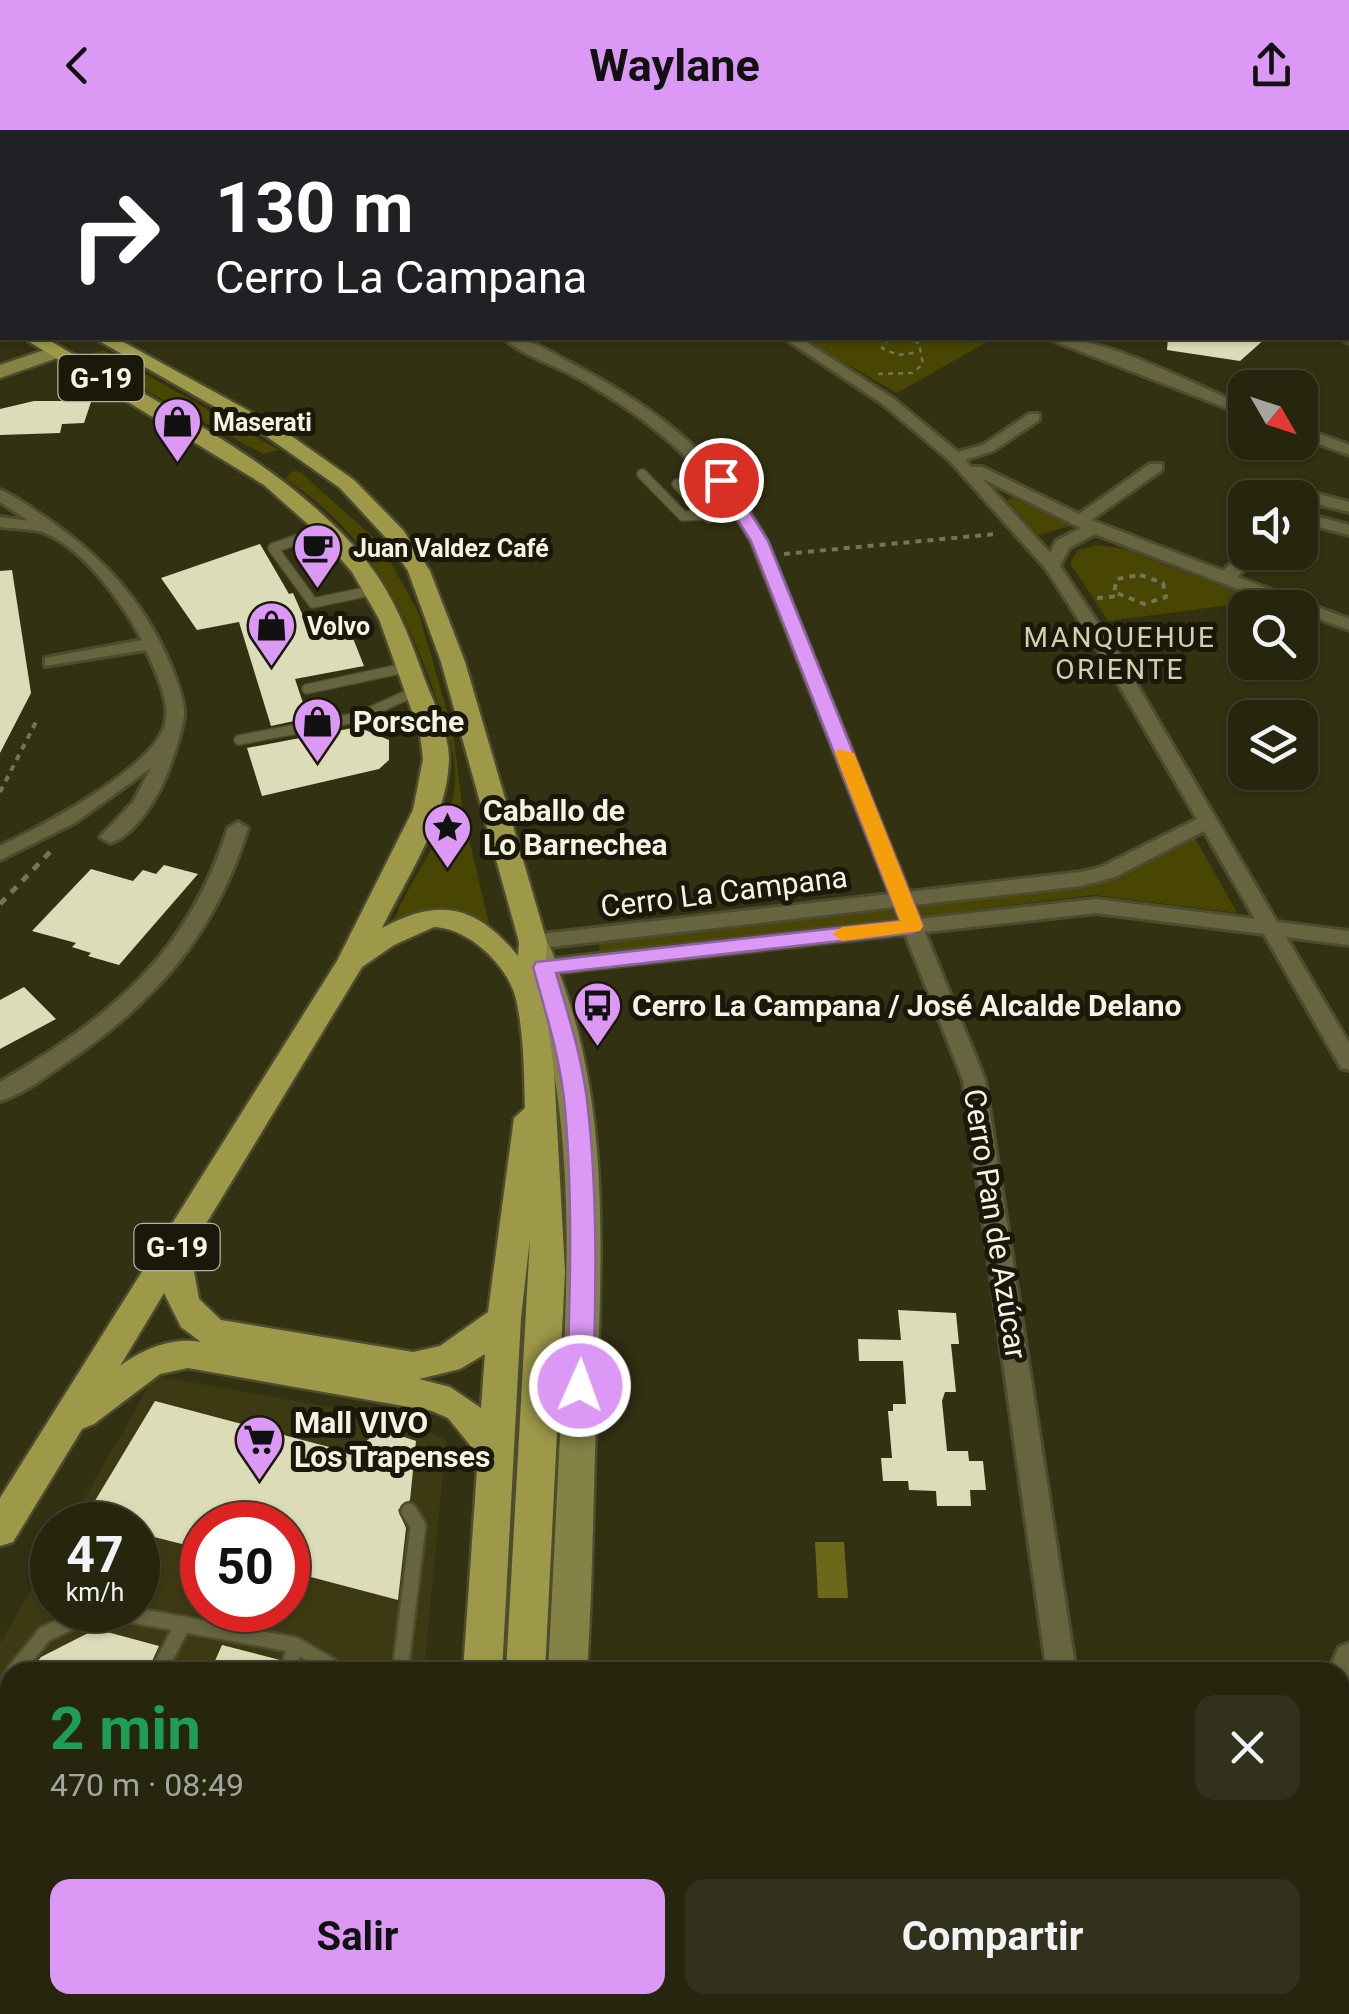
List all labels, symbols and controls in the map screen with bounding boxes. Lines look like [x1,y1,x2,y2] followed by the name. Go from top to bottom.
[50,38,105,93] icon: back
[1244,38,1299,93] icon: share
[589,39,760,92] text: Waylane
[215,167,414,249] text: 130 m
[50,170,180,300] icon: right
[215,251,587,304] text: Cerro La Campana
[58,355,144,401] road number: G-19
[1228,370,1318,460] north arrow
[1228,370,1318,790] map controls
[152,396,204,464] shop icon: Maserati
[213,408,312,437] place label: Maserati
[679,438,764,523] pin
[694,453,749,508] icon: arrive
[1228,480,1318,570] button: sound
[292,522,344,590] cafe icon: Juan Valdez Café
[353,534,549,563] place label: Juan Valdez Café
[1228,590,1318,680] button: search
[246,600,298,668] shop icon: Volvo
[307,612,370,641] place label: Volvo
[1024,621,1216,686] district label: MANQUEHUE ORIENTE
[292,696,344,764] shop icon: Porsche
[1228,700,1318,790] button: layers
[353,704,464,739] place label: Porsche
[483,793,668,862] place label: Caballo de Lo Barnechea
[422,802,474,870] place icon: Caballo de Lo Barnechea
[599,859,849,924] street label: Cerro La Campana
[571,980,623,1048] bus stop icon: Cerro La Campana / José Alcalde Delano
[632,988,1181,1023] place label: Cerro La Campana / José Alcalde Delano
[957,1086,1034,1361] street label: Cerro Pan de Azúcar
[134,1224,220,1270] road number: G-19
[528,1334,632,1438] position arrow
[294,1405,490,1474] place label: Mall VIVO Los Trapenses
[233,1414,285,1482] supermarket icon: Mall VIVO Los Trapenses
[180,1502,310,1632] speed limit sign: 50
[66,1526,124,1584] text: 47
[66,1578,124,1607] text: km/h
[50,1693,201,1764] text: 2 min
[1195,1695,1300,1800] button: close
[50,1766,244,1804] text: 470 m · 08:49
[50,1879,665,1994] button: Salir
[685,1879,1300,1994] button: Compartir

